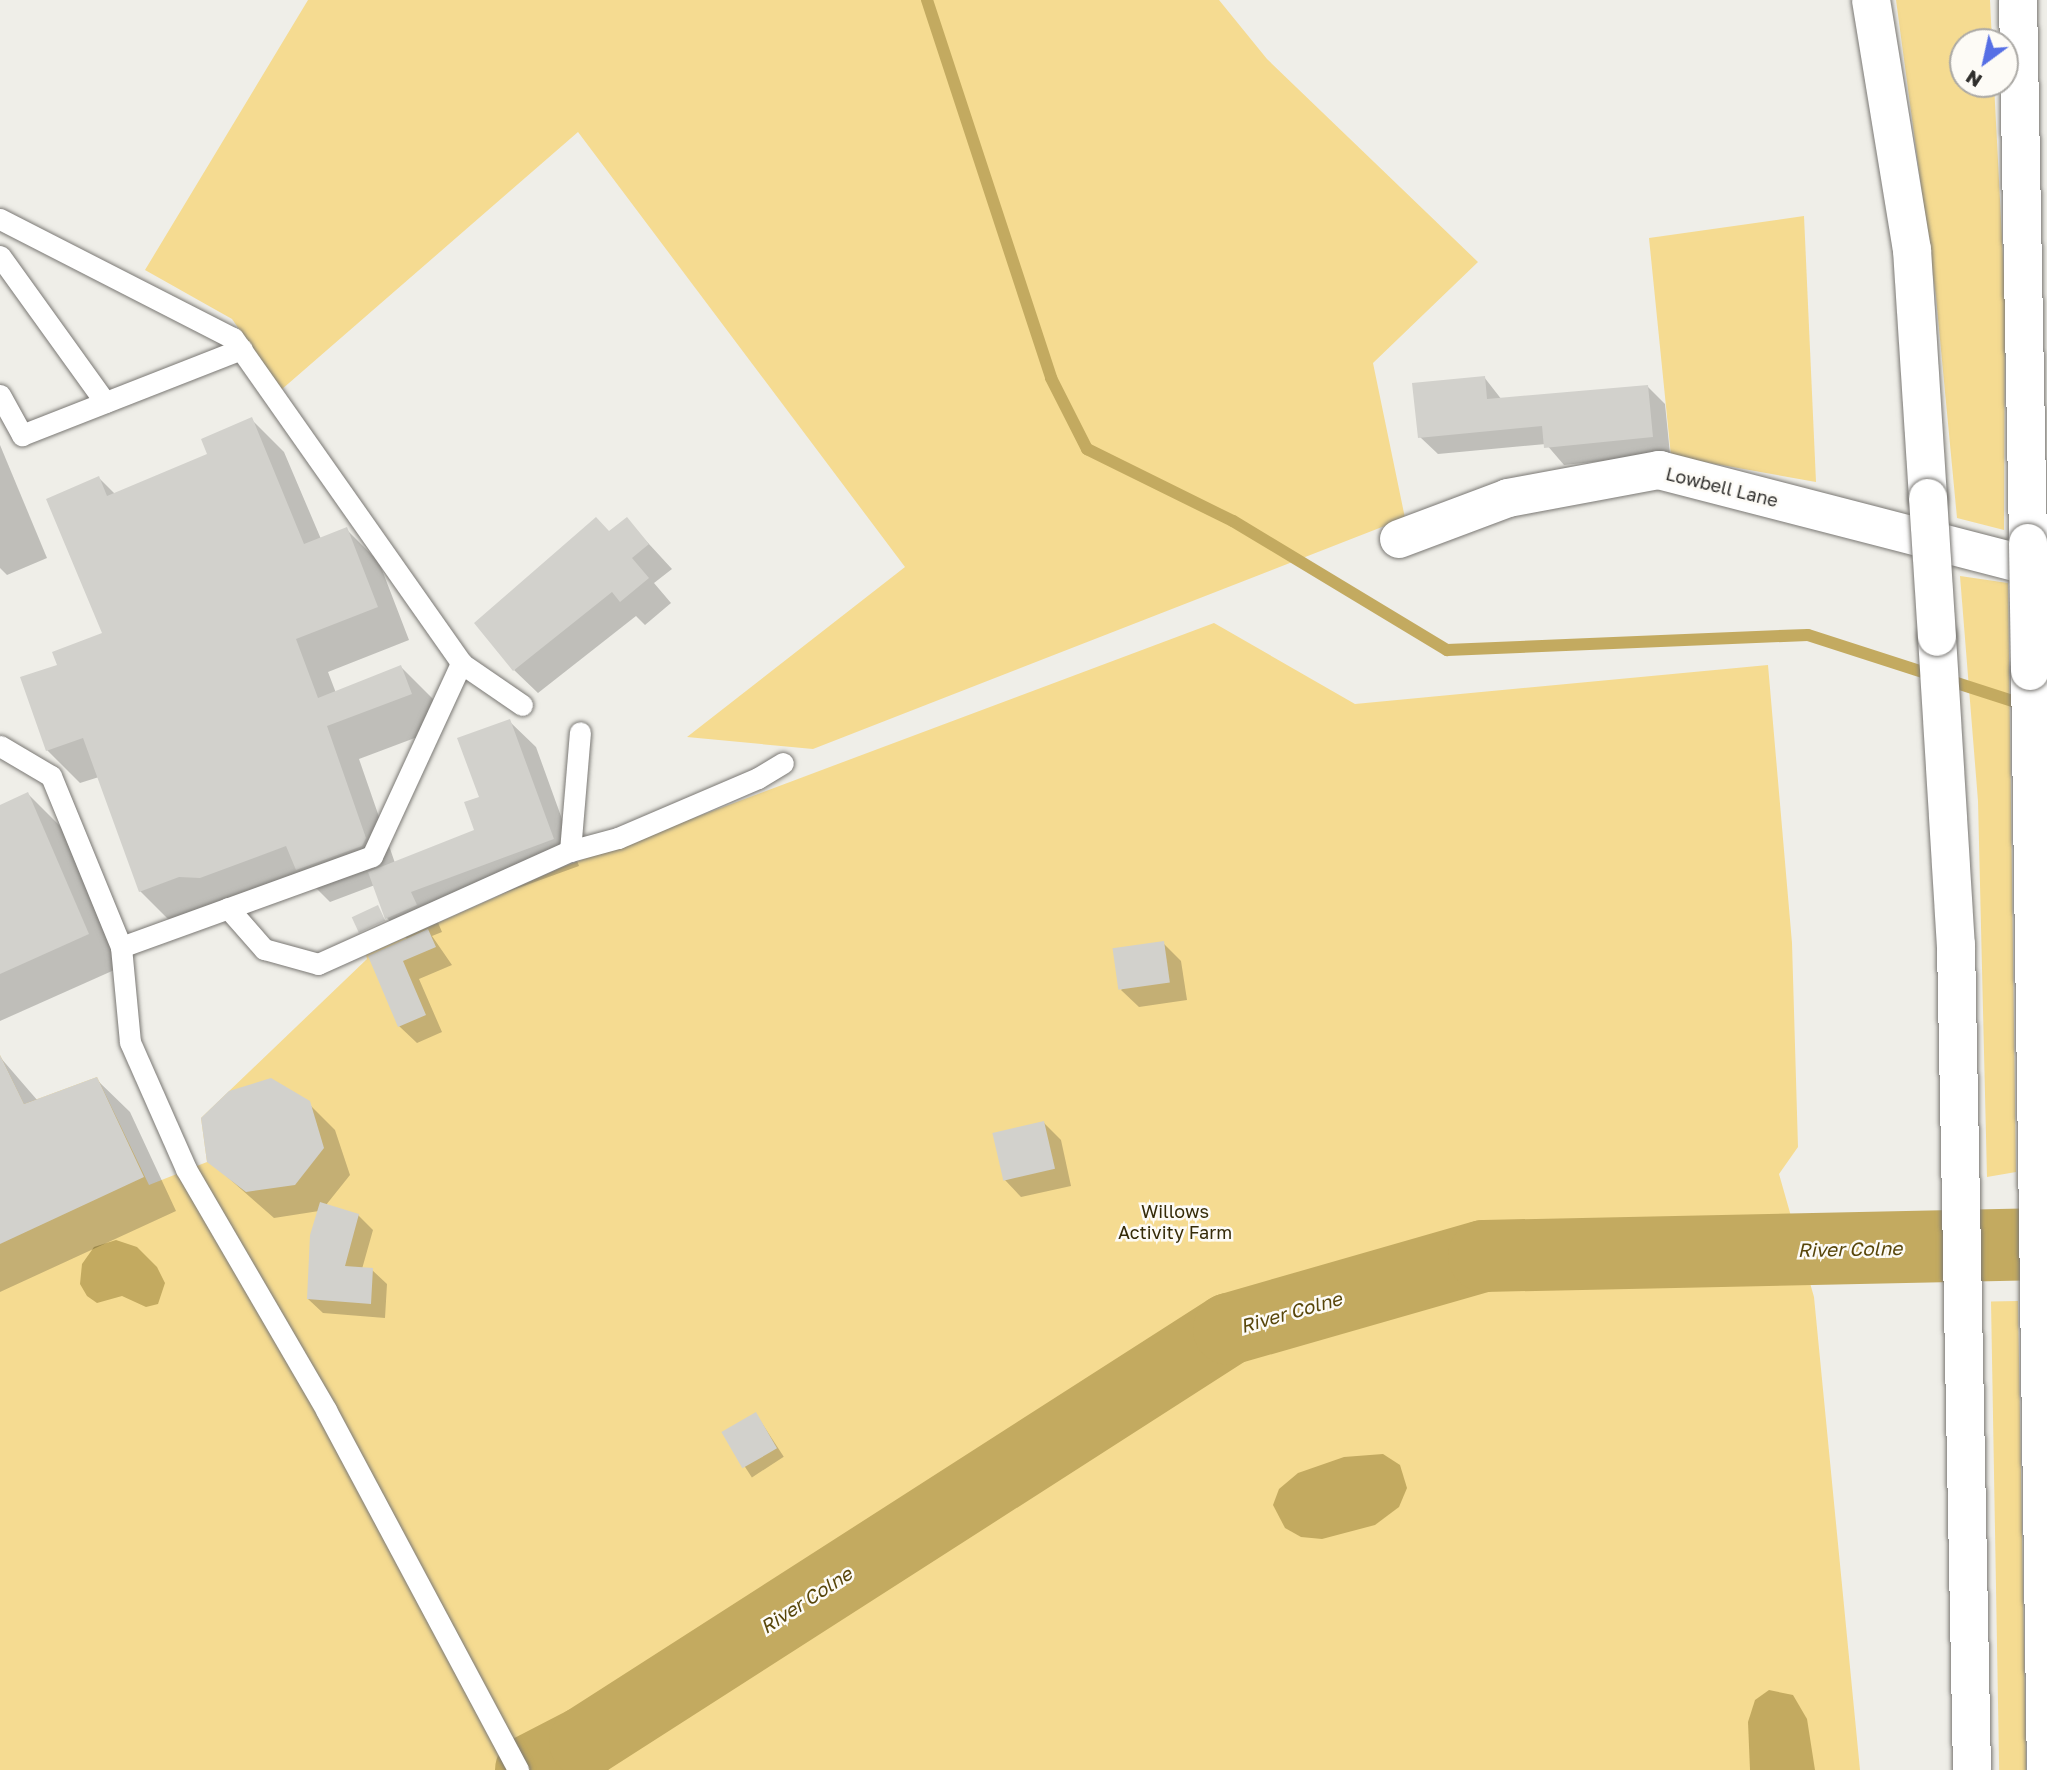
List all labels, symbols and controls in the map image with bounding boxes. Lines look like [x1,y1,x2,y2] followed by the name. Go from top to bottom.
[1949,28,2019,98] north arrow
[1961,66,1986,93] text: N
[1664,463,1780,511] street label: Lowbell Lane
[1118,1201,1232,1244] park label: Willows Activity Farm
[1798,1237,1902,1261] water label: River Colne
[1238,1287,1344,1337] water label: River Colne
[756,1562,856,1638] water label: River Colne

